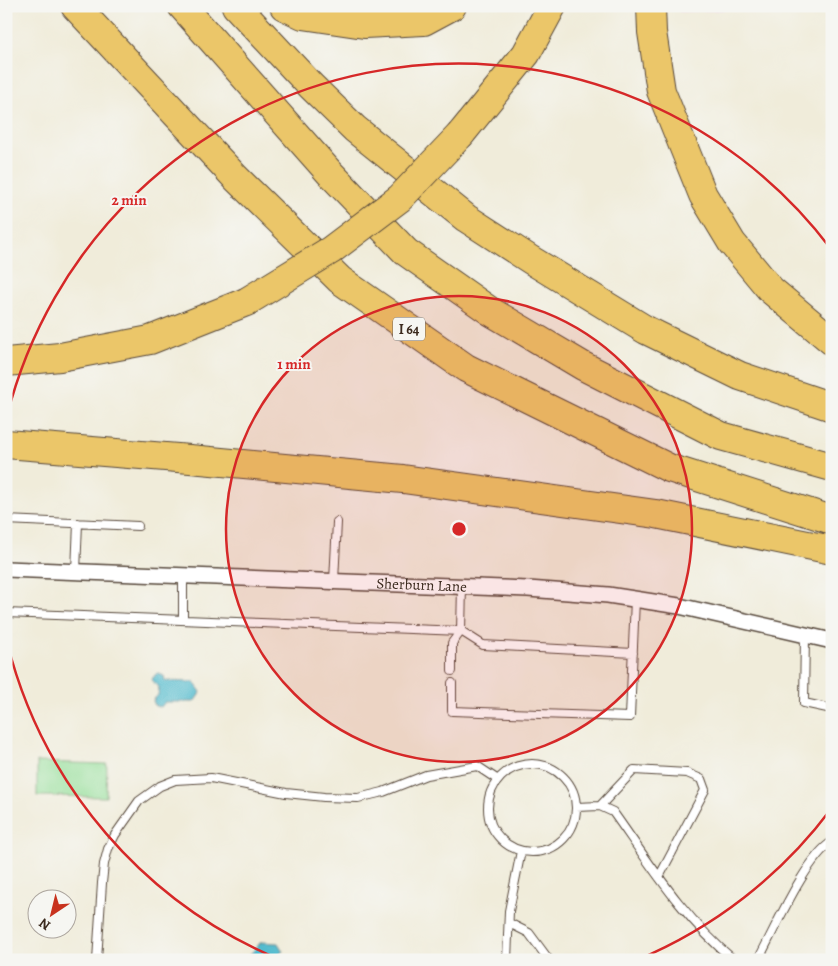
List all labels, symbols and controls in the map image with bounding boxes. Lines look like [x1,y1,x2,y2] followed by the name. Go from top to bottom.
[111,190,147,210] text: 2 min
[393,318,425,340] road number: I 64
[277,354,311,374] text: 1 min
[450,520,468,538] centre of rings
[376,573,468,597] street label: Sherburn Lane
[28,888,78,938] north arrow
[35,914,54,935] text: N

